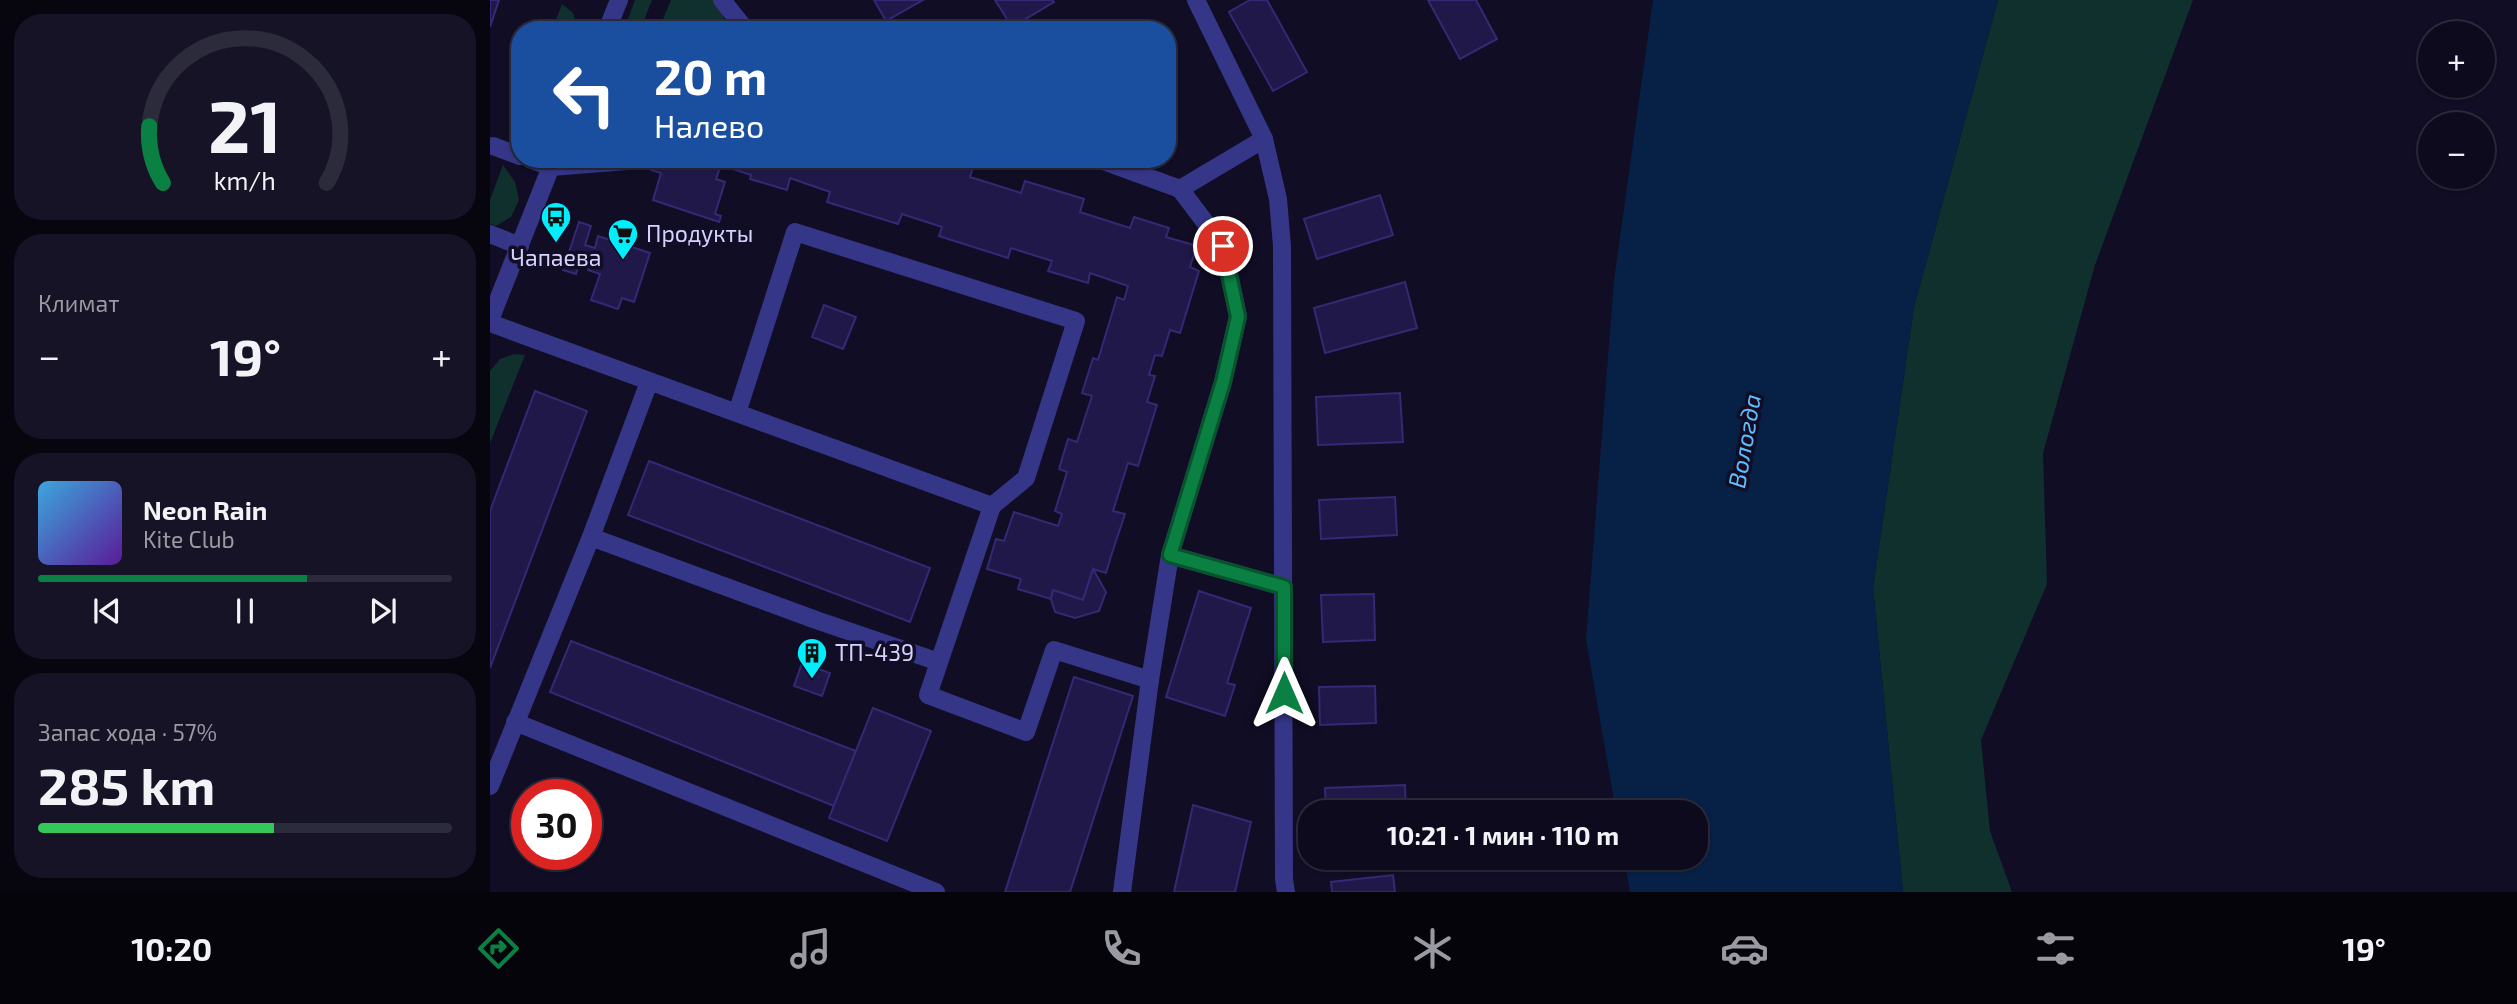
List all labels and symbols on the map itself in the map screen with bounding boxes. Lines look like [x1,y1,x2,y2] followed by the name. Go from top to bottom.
[539,200,573,244] bus stop icon: Чапаева
[1193,216,1253,276] pin
[606,217,640,261] supermarket icon: Продукты
[646,219,753,248] place label: Продукты
[511,243,601,271] place label: Чапаева
[1721,391,1766,490] water label: Вологда
[795,636,829,680] building icon: ТП-439
[835,638,914,666] place label: ТП-439
[1247,656,1321,730] position arrow
[511,779,602,870] speed limit sign: 30

